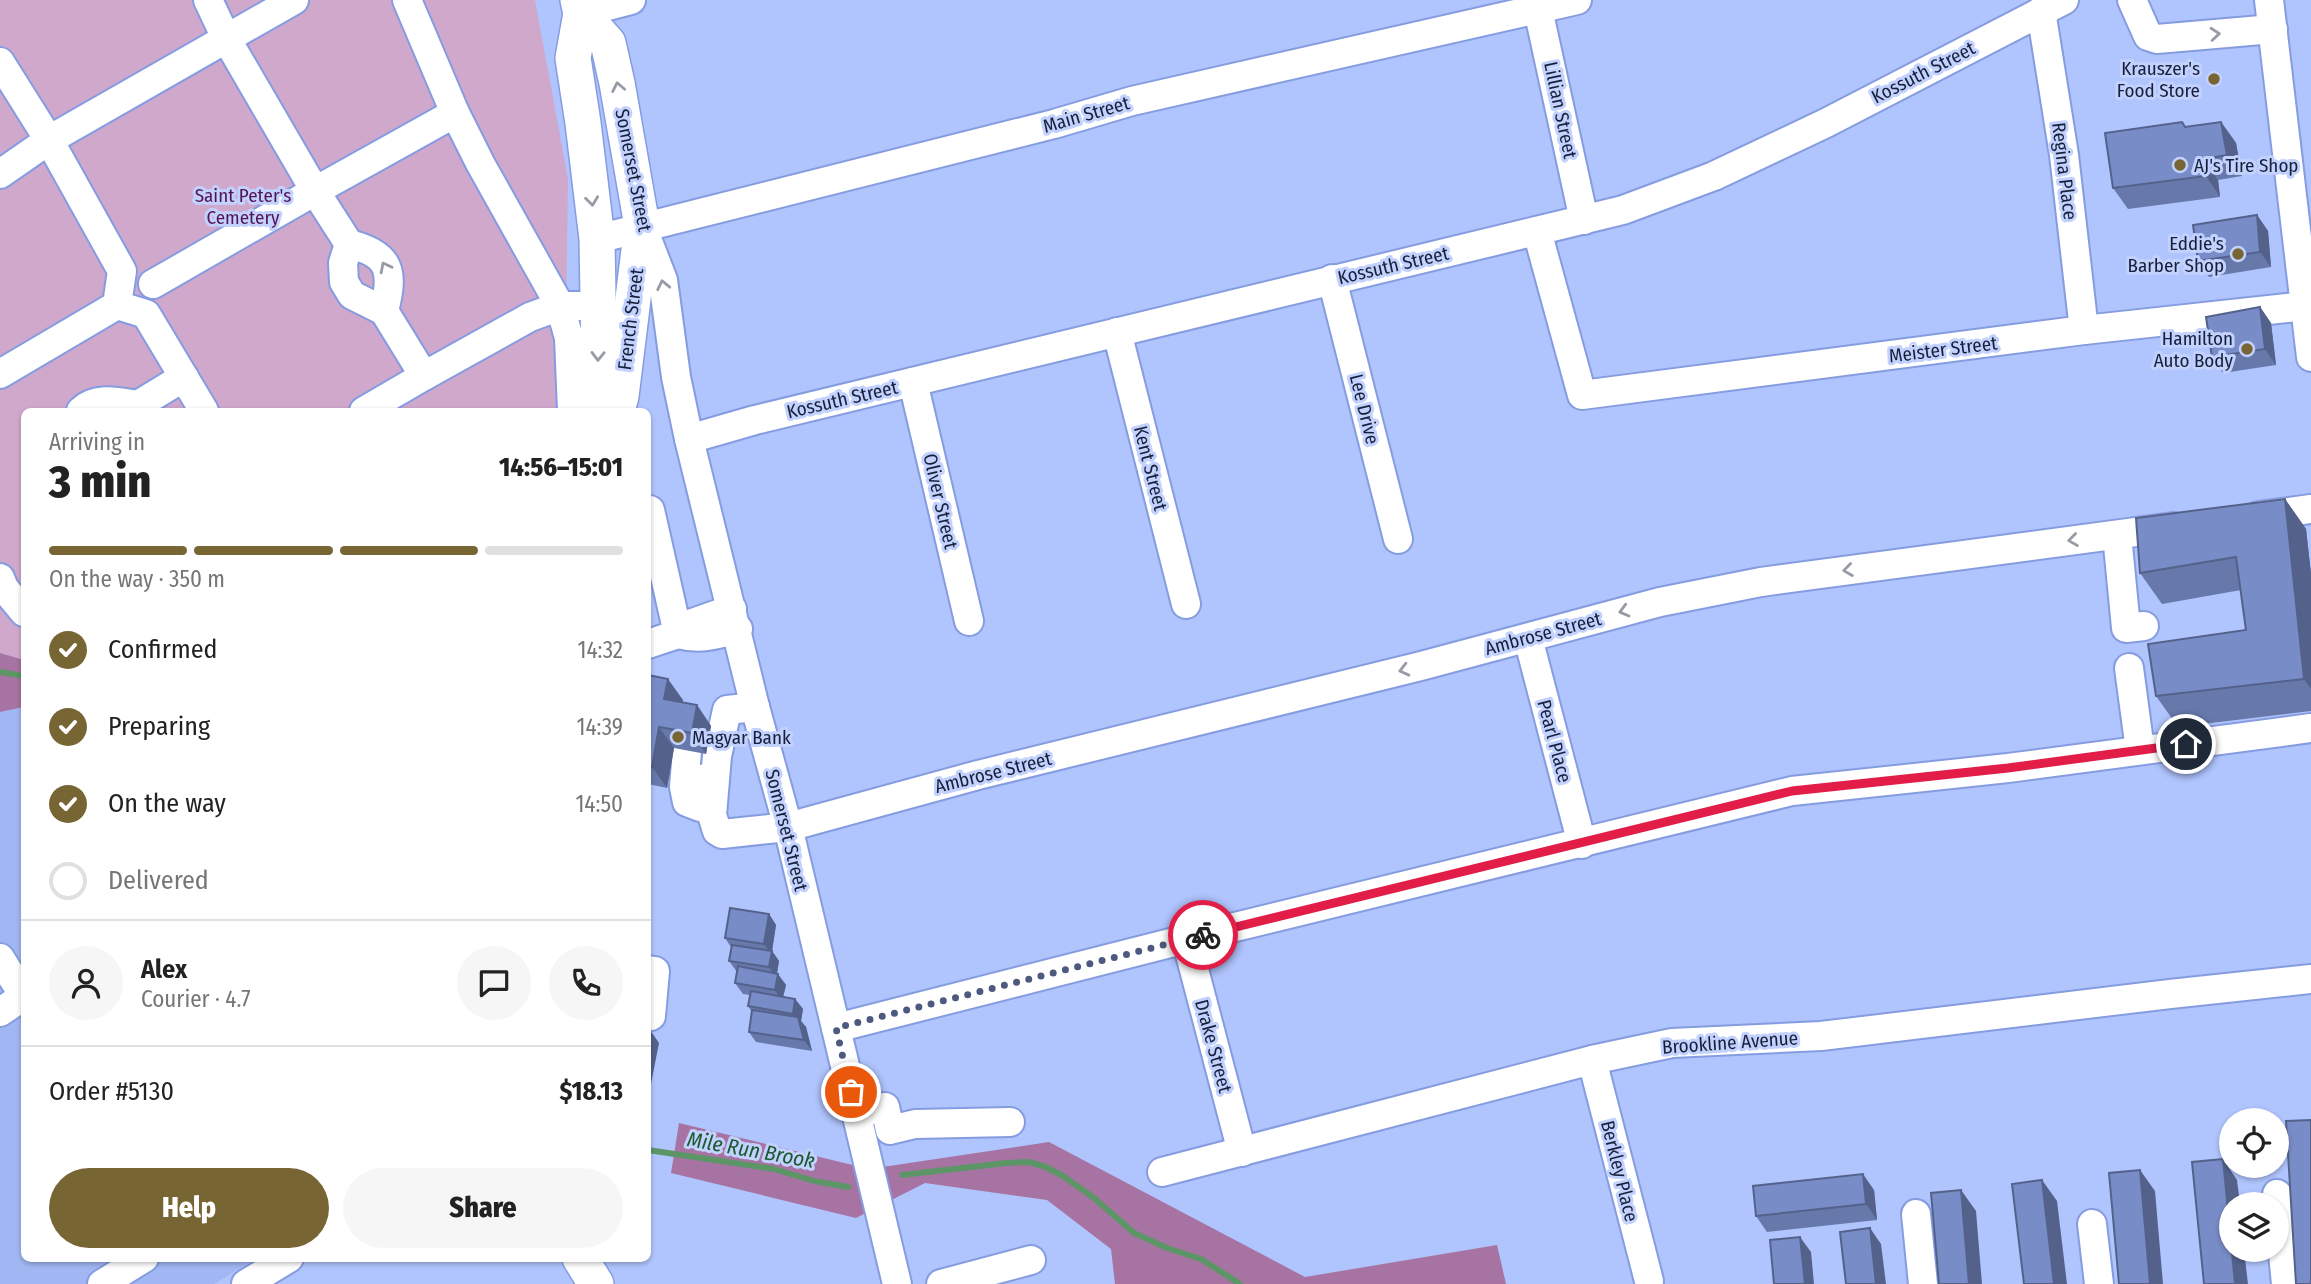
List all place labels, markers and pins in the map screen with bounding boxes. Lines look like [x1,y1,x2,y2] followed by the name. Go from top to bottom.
[2117,57,2200,102] place label: Krauszer's Food Store
[2206,71,2222,87] marker: Krauszer's Food Store
[2194,154,2298,177] place label: AJ's Tire Shop
[2172,157,2188,173] marker: AJ's Tire Shop
[2128,232,2224,277] place label: Eddie's Barber Shop
[2230,246,2246,262] marker: Eddie's Barber Shop
[2154,327,2234,372] place label: Hamilton Auto Body
[2239,341,2255,357] marker: Hamilton Auto Body
[2156,714,2216,774] pin
[692,726,791,749] place label: Magyar Bank
[670,729,686,745] marker: Magyar Bank
[821,1062,881,1122] pin

